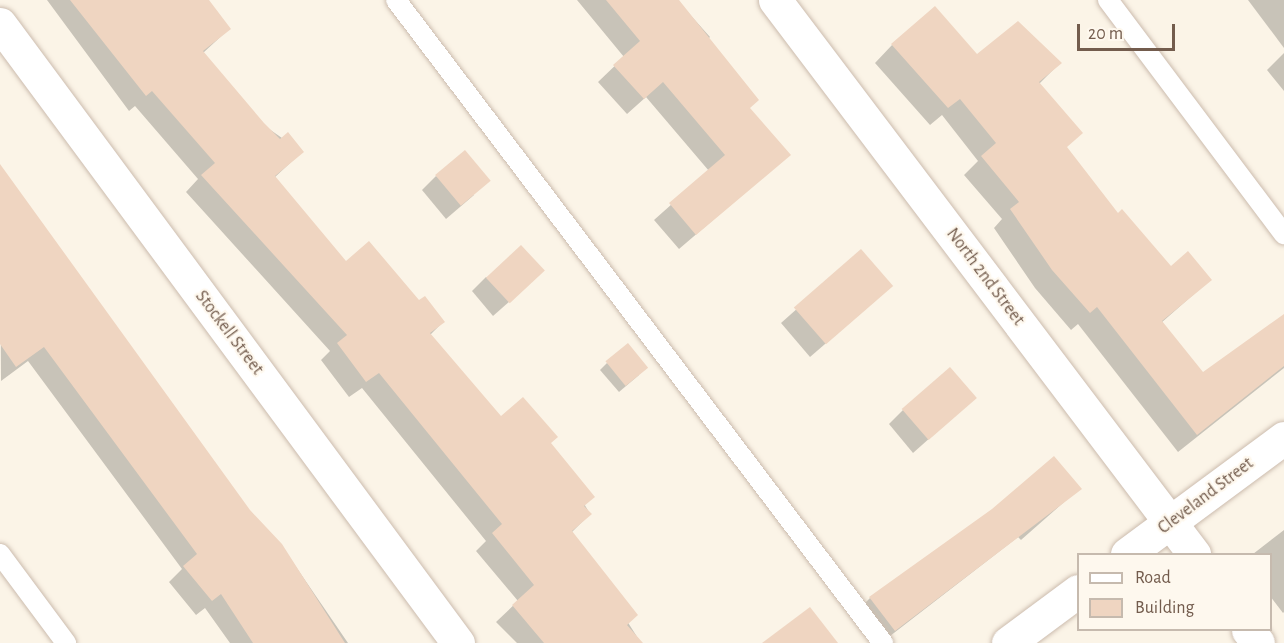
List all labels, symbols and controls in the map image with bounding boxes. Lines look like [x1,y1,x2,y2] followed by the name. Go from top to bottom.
[1080,12,1178,50] scale bar
[1088,25,1123,43] text: 20 m
[941,224,1029,330] street label: North 2nd Street
[190,286,268,380] street label: Stockell Street
[1154,453,1258,539] street label: Cleveland Street
[1077,553,1272,631] legend
[1135,569,1171,587] text: Road
[1135,599,1194,617] text: Building

